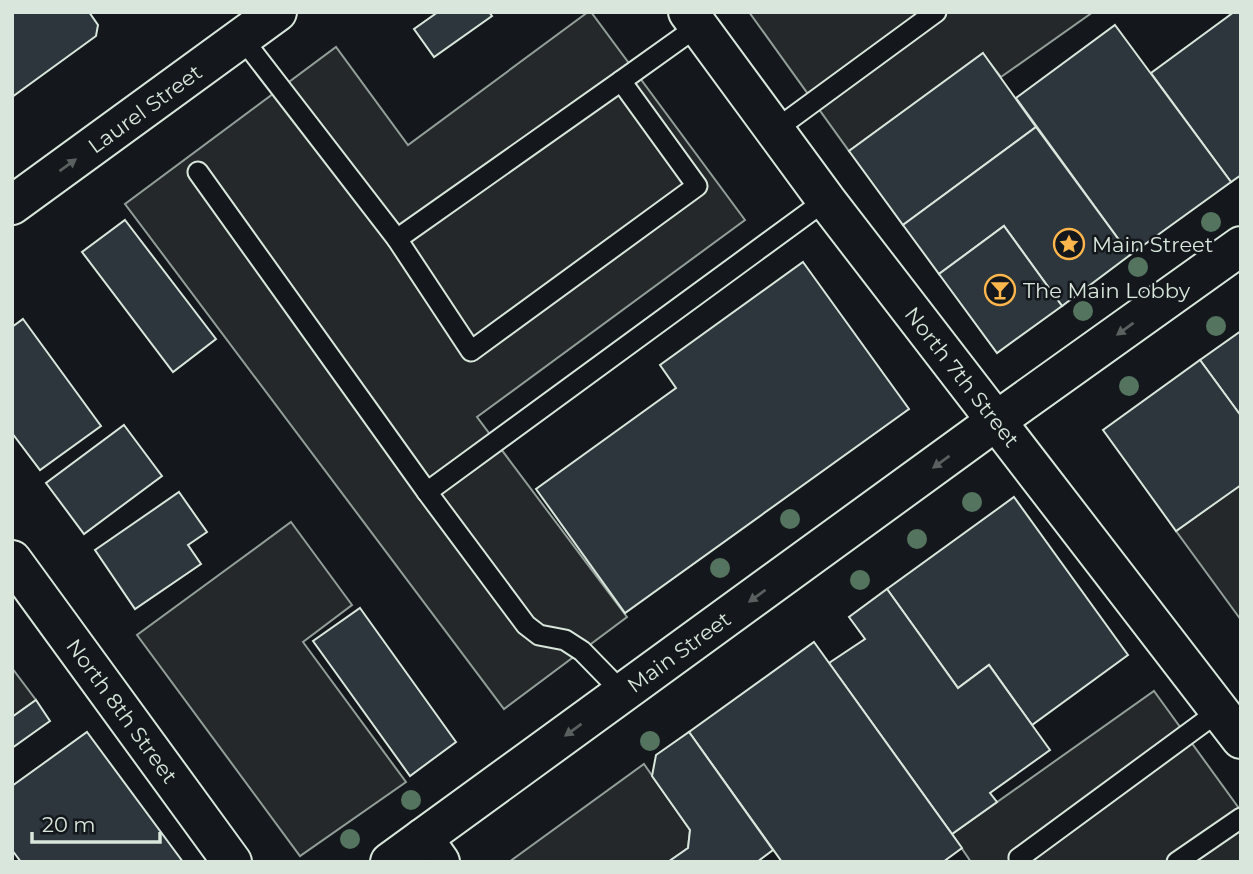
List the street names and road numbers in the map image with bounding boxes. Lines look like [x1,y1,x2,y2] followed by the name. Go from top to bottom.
[83,59,207,159] street label: Laurel Street
[900,302,1024,452] street label: North 7th Street
[623,606,735,698] street label: Main Street
[61,634,183,788] street label: North 8th Street

